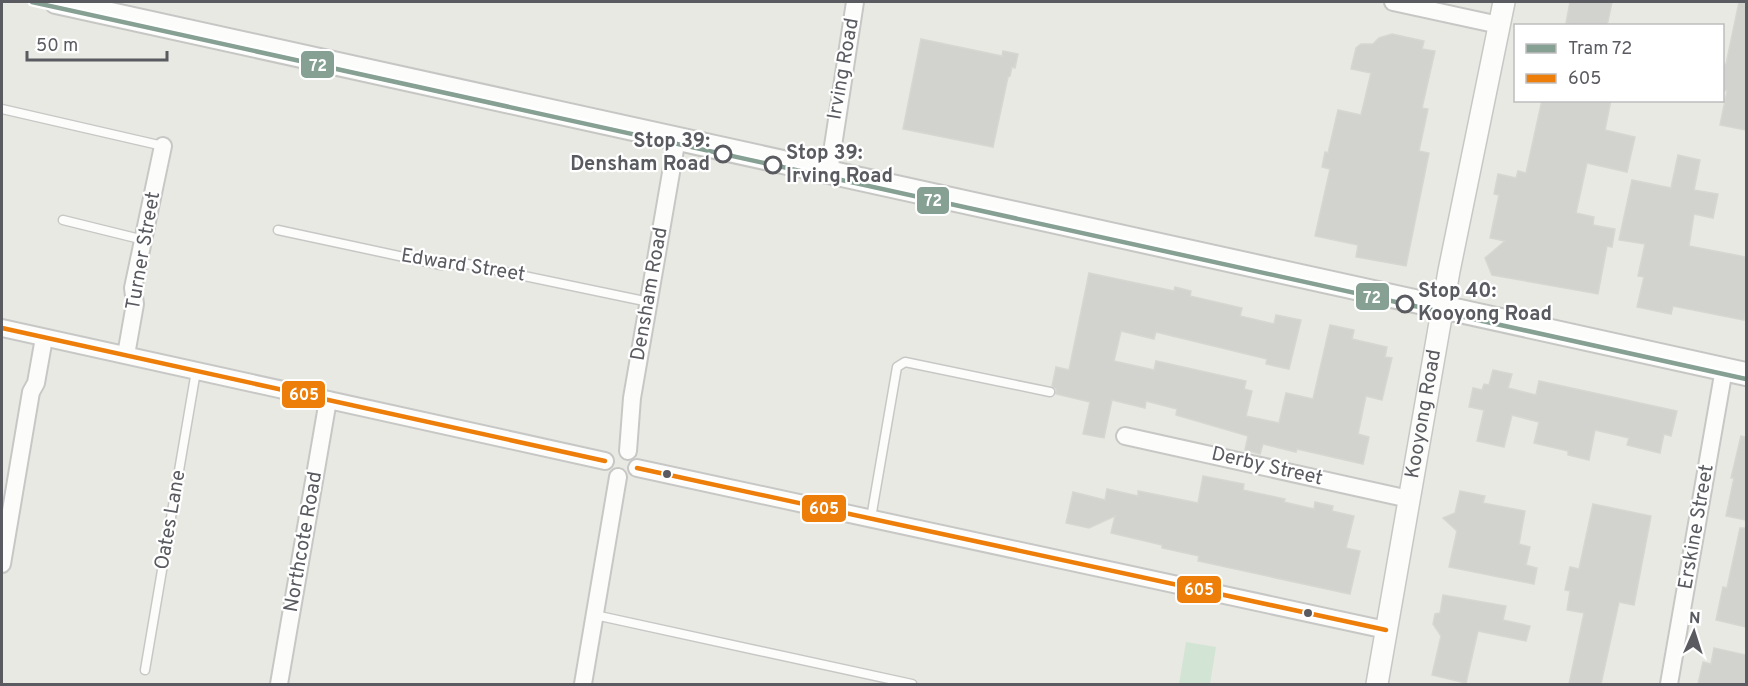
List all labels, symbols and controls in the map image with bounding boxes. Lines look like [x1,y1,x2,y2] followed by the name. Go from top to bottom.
[822,16,866,122] street label: Irving Road
[27,24,166,62] scale bar
[1514,24,1724,102] legend
[36,35,78,58] text: 50 m
[1568,38,1632,61] text: Tram 72
[300,50,335,79] line badge: 72
[309,57,327,77] text: 72
[1568,68,1601,91] text: 605
[570,129,710,178] place label: Stop 39: Densham Road
[786,141,893,190] place label: Stop 39: Irving Road
[714,145,732,163] marker: Stop 39: Densham Road
[764,156,782,174] marker: Stop 39: Irving Road
[916,186,950,215] line badge: 72
[121,190,167,312] street label: Turner Street
[924,192,942,212] text: 72
[625,225,675,363] street label: Densham Road
[399,243,527,289] street label: Edward Street
[1418,279,1552,328] place label: Stop 40: Kooyong Road
[1355,282,1390,311] line badge: 72
[1363,289,1381,309] text: 72
[1396,295,1414,313] marker: Stop 40: Kooyong Road
[1400,347,1448,481] street label: Kooyong Road
[281,380,326,409] line badge: 605
[289,386,319,406] text: 605
[1209,442,1325,492] street label: Derby Street
[1673,462,1721,592] street label: Erskine Street
[149,468,193,572] street label: Oates Lane
[661,468,673,480] unlabelled marker
[279,470,329,614] street label: Northcote Road
[801,494,847,523] line badge: 605
[809,500,839,520] text: 605
[1176,575,1222,604] line badge: 605
[1184,581,1214,601] text: 605
[1664,602,1724,662] north arrow
[1302,607,1314,619] unlabelled marker
[1688,609,1701,629] text: N

